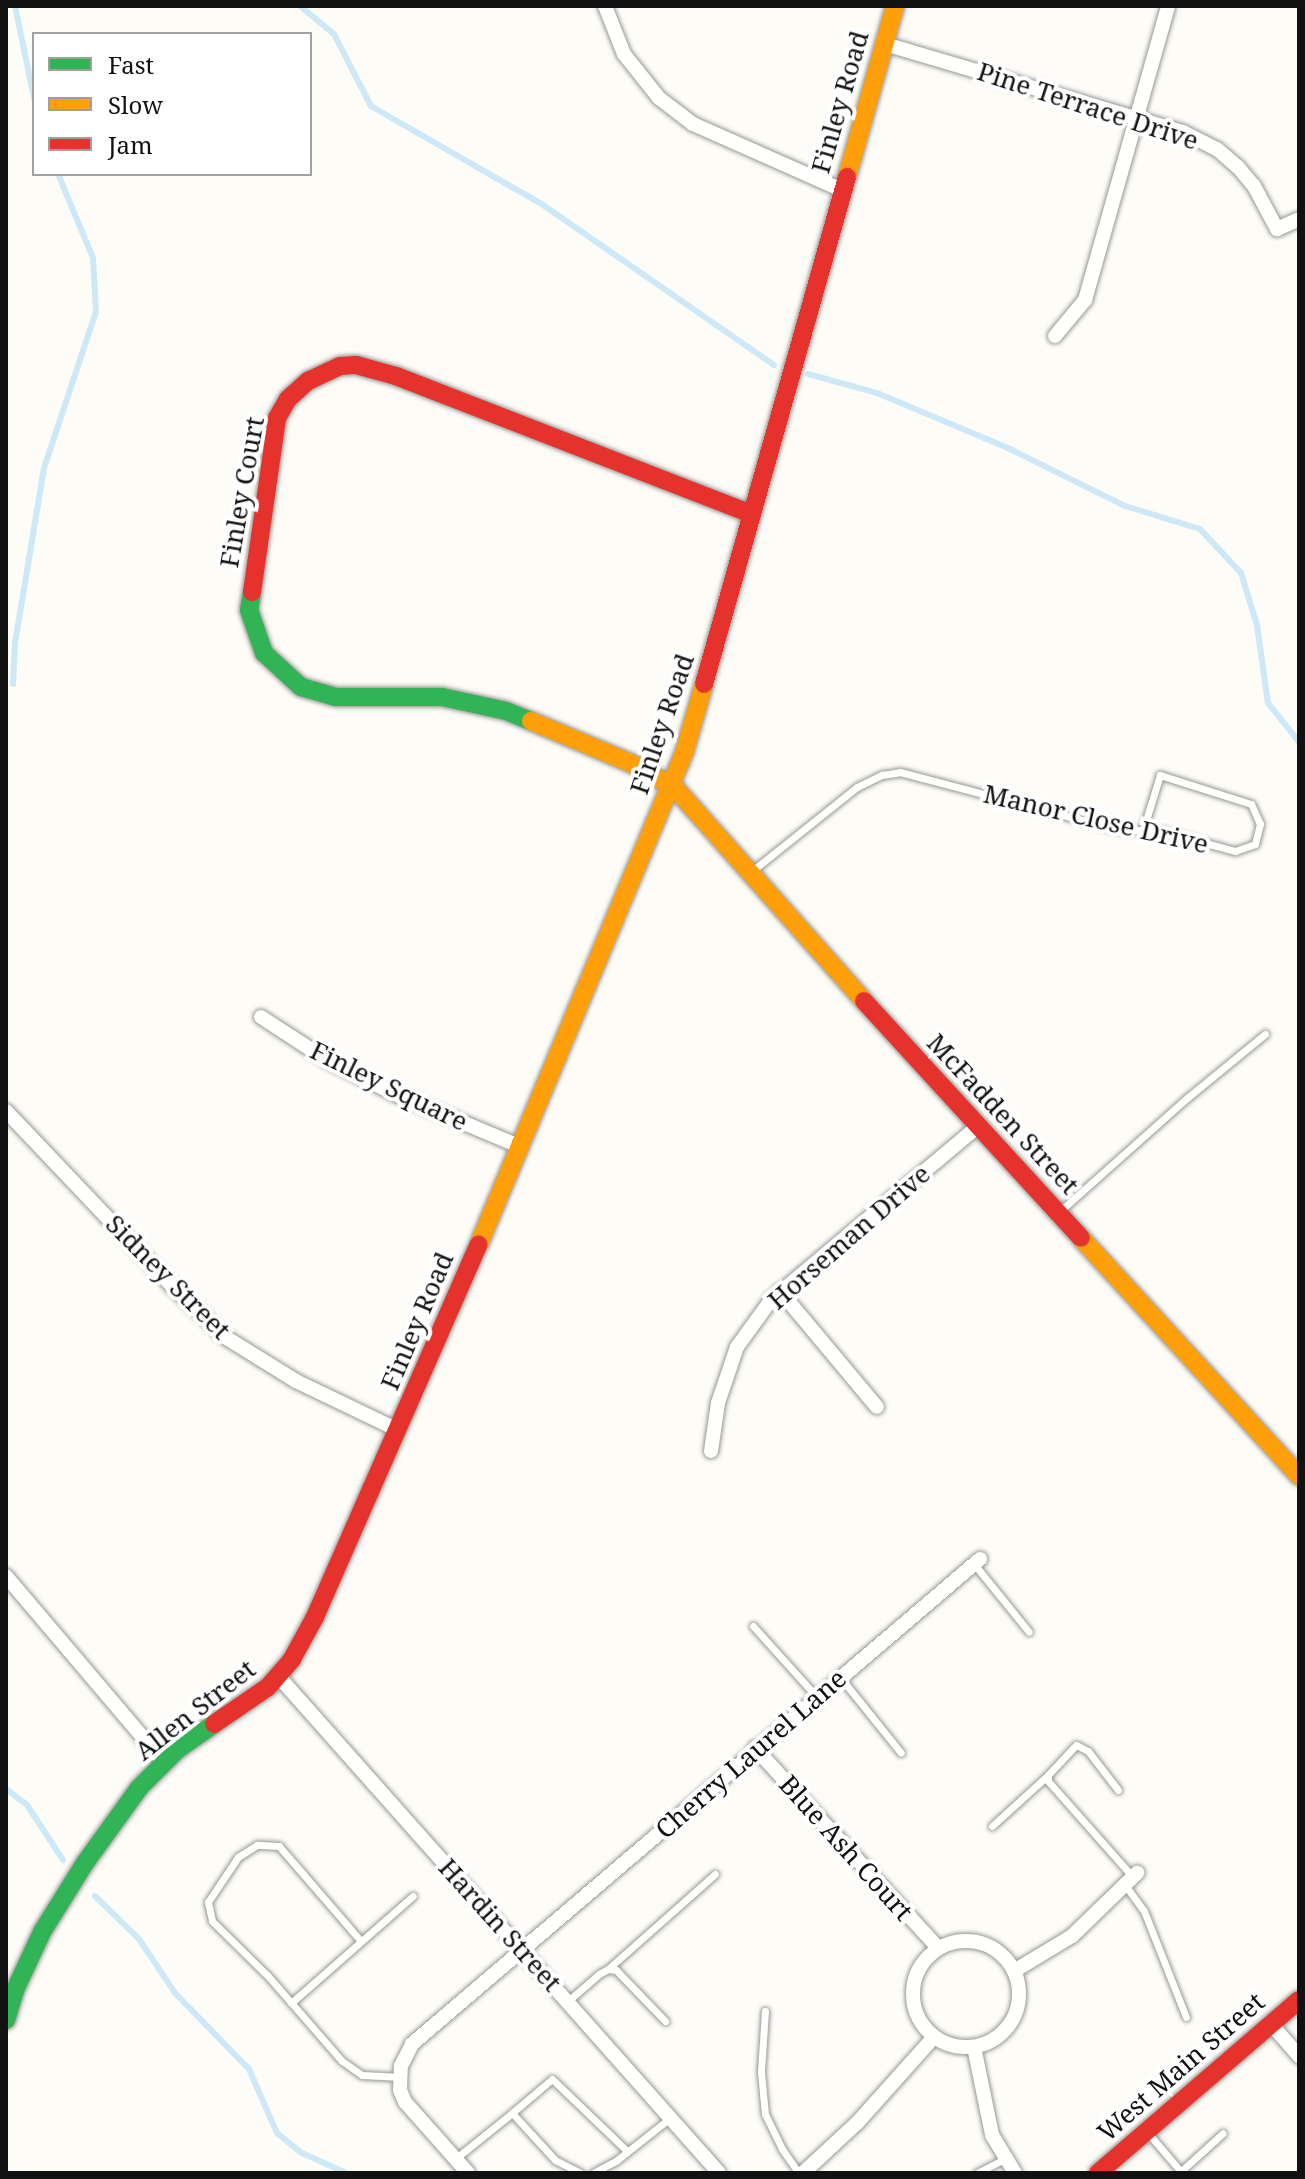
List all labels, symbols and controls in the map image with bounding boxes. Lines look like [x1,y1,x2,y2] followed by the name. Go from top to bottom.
[805,27,875,177] street label: Finley Road
[32,32,312,176] legend
[108,48,154,81] text: Fast
[974,56,1202,156] street label: Pine Terrace Drive
[108,88,163,121] text: Slow
[108,128,153,161] text: Jam
[213,414,271,570] street label: Finley Court
[623,650,701,798] street label: Finley Road
[981,778,1211,860] street label: Manor Close Drive
[921,1027,1085,1201] street label: McFadden Street
[305,1034,473,1138] street label: Finley Square
[762,1158,936,1316] street label: Horseman Drive
[99,1208,237,1346] street label: Sidney Street
[374,1247,460,1395] street label: Finley Road
[128,1653,262,1767] street label: Allen Street
[649,1663,853,1845] street label: Cherry Laurel Lane
[773,1769,919,1927] street label: Blue Ash Court
[432,1852,568,1998] street label: Hardin Street
[1091,1986,1271,2148] street label: West Main Street

